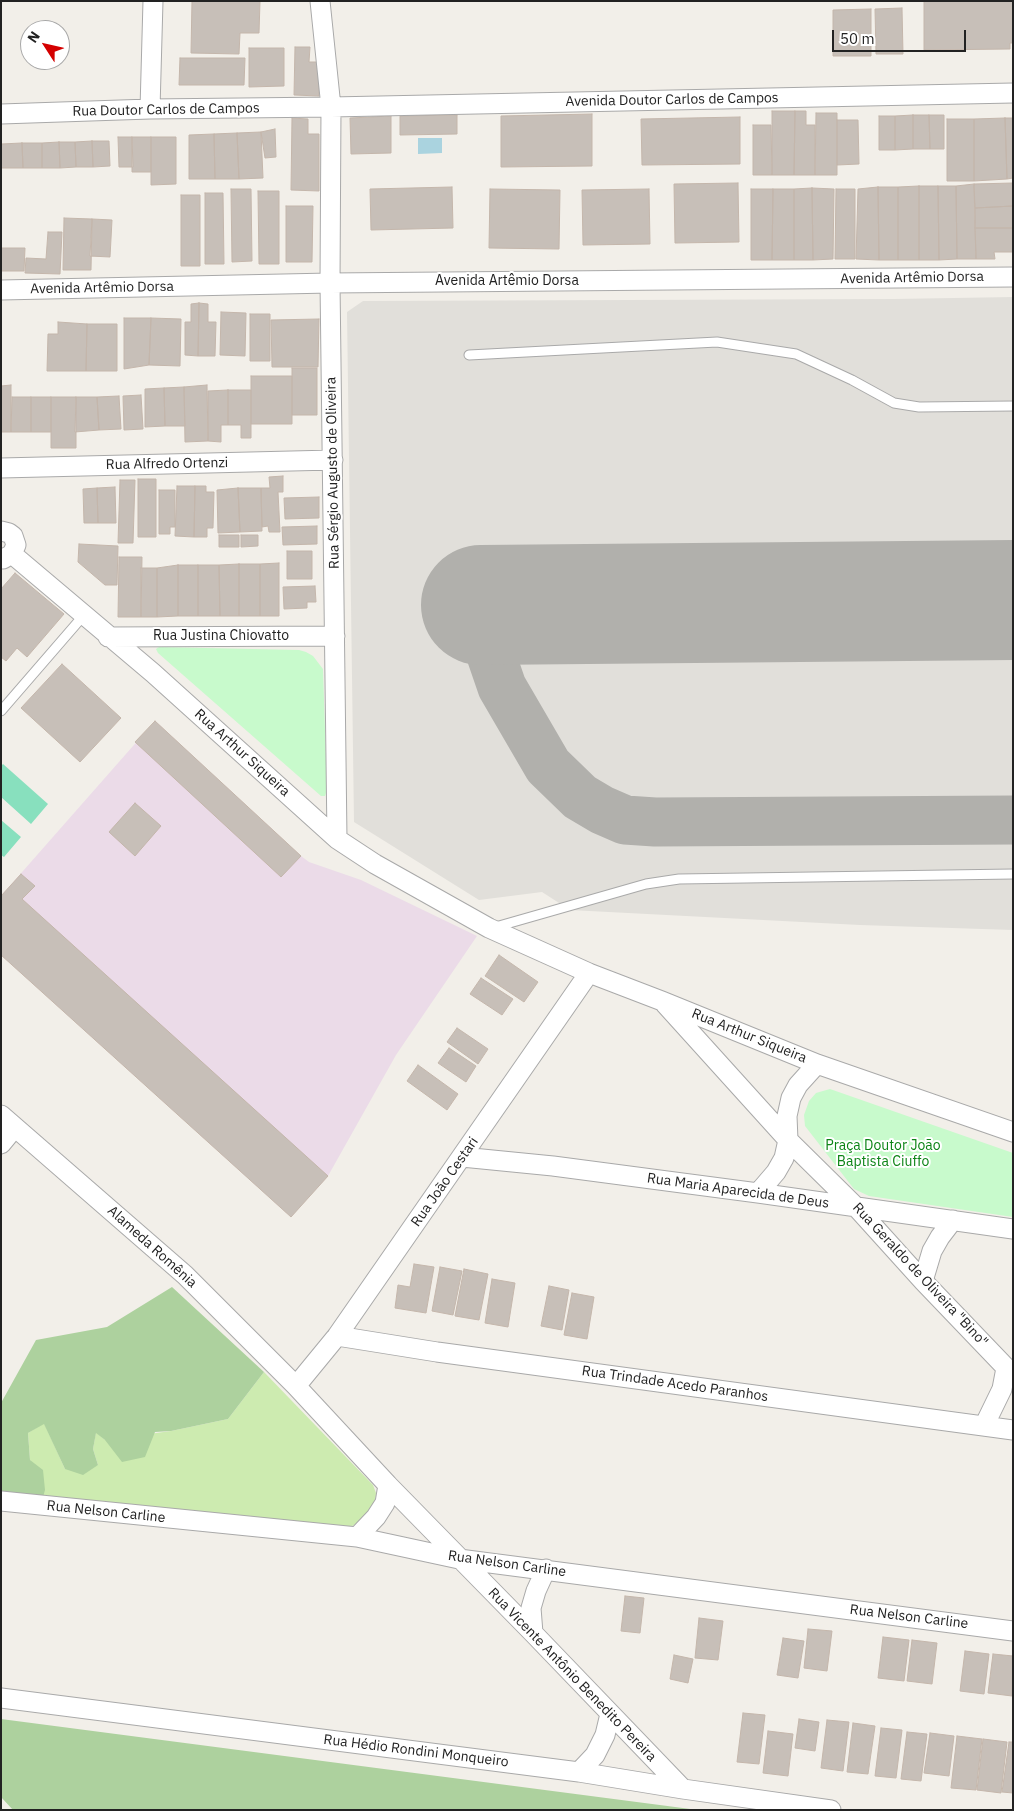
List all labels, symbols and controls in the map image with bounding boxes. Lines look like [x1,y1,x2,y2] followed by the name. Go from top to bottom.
[20,20,70,70] north arrow
[834,20,968,52] scale bar
[23,28,44,46] text: N
[840,29,875,48] text: 50 m
[565,90,779,110] street label: Avenida Doutor Carlos de Campos
[72,100,260,120] street label: Rua Doutor Carlos de Campos
[840,268,984,288] street label: Avenida Artêmio Dorsa
[435,273,579,289] street label: Avenida Artêmio Dorsa
[30,278,174,298] street label: Avenida Artêmio Dorsa
[323,377,343,569] street label: Rua Sérgio Augusto de Oliveira
[106,455,228,473] street label: Rua Alfredo Ortenzi
[153,628,289,644] street label: Rua Justina Chiovatto
[191,706,293,800] street label: Rua Arthur Siqueira
[689,1005,809,1067] street label: Rua Arthur Siqueira
[408,1134,482,1230] street label: Rua João Cestari
[825,1138,941,1170] park label: Praça Doutor João Baptista Ciuffo
[646,1170,830,1212] street label: Rua Maria Aparecida de Deus
[849,1200,991,1350] street label: Rua Geraldo de Oliveira "Bino"
[104,1202,200,1292] street label: Alameda Romênia
[581,1363,769,1405] street label: Rua Trindade Acedo Paranhos
[46,1497,166,1527] street label: Rua Nelson Carline
[447,1547,567,1581] street label: Rua Nelson Carline
[484,1585,660,1765] street label: Rua Vicente Antônio Benedito Pereira
[849,1601,969,1633] street label: Rua Nelson Carline
[323,1731,509,1771] street label: Rua Hédio Rondini Monqueiro

